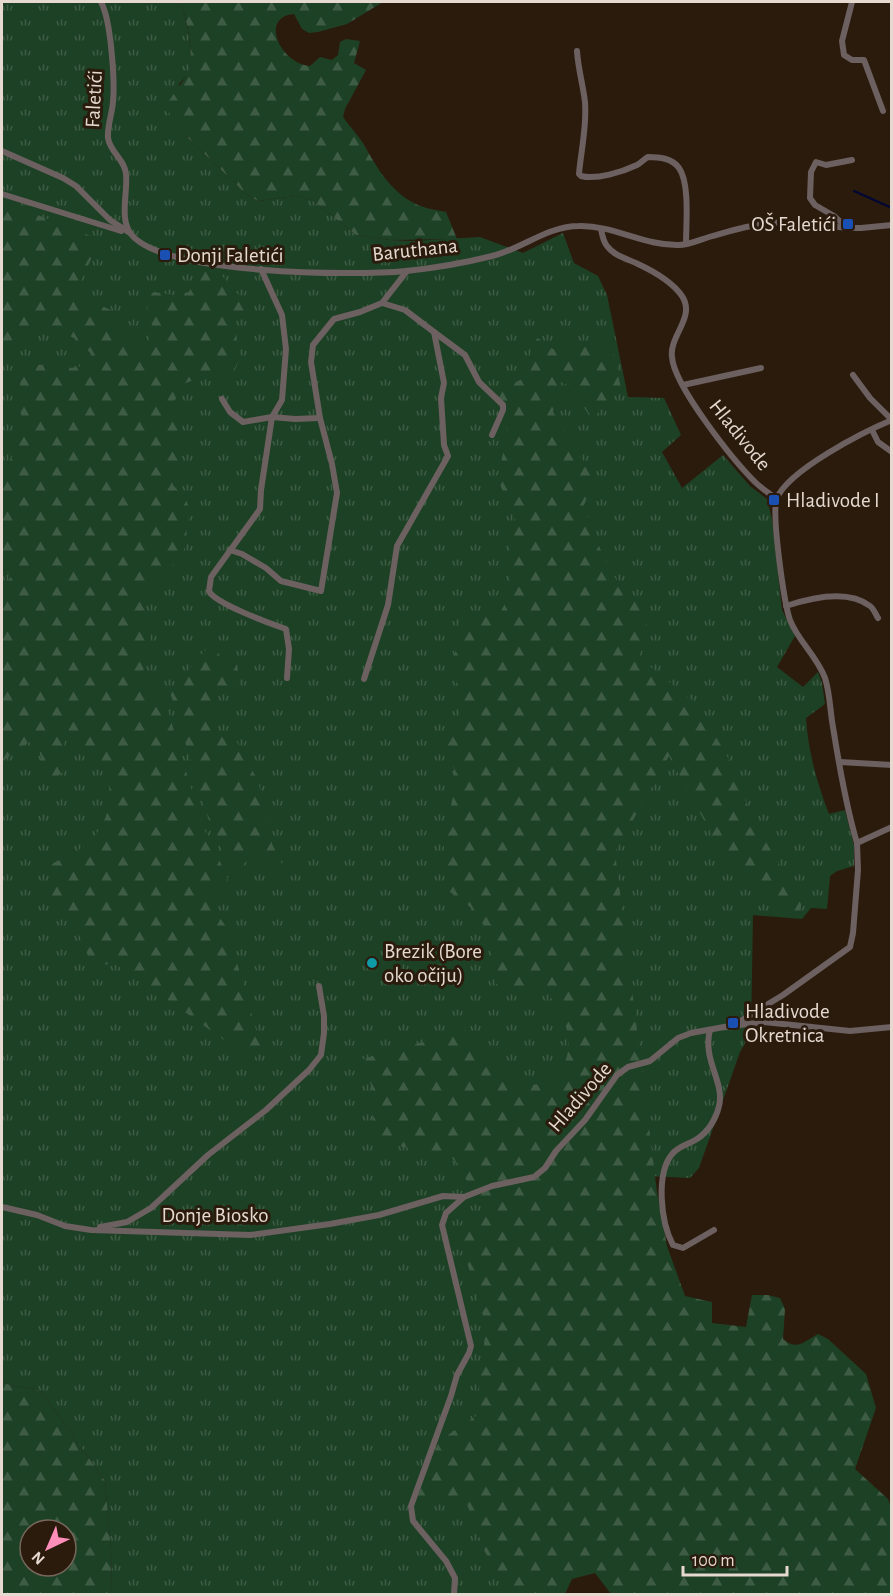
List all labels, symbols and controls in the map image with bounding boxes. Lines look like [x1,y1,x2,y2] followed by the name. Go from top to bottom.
[82,69,106,129] street label: Faletići
[751,212,836,235] place label: OŠ Faletići
[841,217,855,231] marker: OŠ Faletići
[371,235,459,265] street label: Baruthana
[177,245,284,266] place label: Donji Faletići
[158,248,172,262] marker: Donji Faletići
[705,396,775,474] street label: Hladivode
[786,490,880,511] place label: Hladivode I
[767,493,781,507] marker: Hladivode I
[384,941,482,986] place label: Brezik (Bore oko očiju)
[365,956,379,970] marker: Brezik (Bore oko očiju)
[745,1001,830,1046] place label: Hladivode Okretnica
[726,1016,740,1030] marker: Hladivode Okretnica
[544,1058,616,1136] street label: Hladivode
[161,1205,269,1226] street label: Donje Biosko
[18,1518,78,1578] north arrow
[683,1539,786,1577] scale bar
[29,1548,48,1568] text: N
[692,1552,735,1570] text: 100 m

